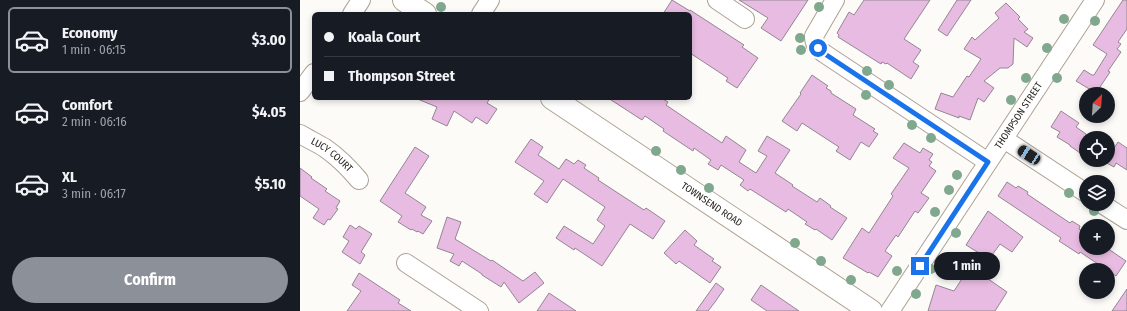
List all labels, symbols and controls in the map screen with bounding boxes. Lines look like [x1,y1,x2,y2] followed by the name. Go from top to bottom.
[14,22,50,58] icon: car
[62,24,117,42] text: Economy
[348,28,420,46] text: Koala Court
[252,31,286,49] text: $3.00
[809,39,827,57] route start
[62,42,126,57] text: 1 min · 06:15
[348,67,455,85] text: Thompson Street
[992,80,1045,151] street label: THOMPSON STREET
[1079,87,1115,123] north arrow
[1079,87,1115,299] map controls
[14,94,50,130] icon: car
[62,96,113,114] text: Comfort
[252,103,286,121] text: $4.05
[62,114,127,129] text: 2 min · 06:16
[1079,131,1115,167] button: locate
[309,135,355,175] street label: LUCY COURT
[1016,143,1042,167] car
[14,166,50,202] icon: car
[62,168,77,186] text: XL
[255,175,286,193] text: $5.10
[1079,175,1115,211] button: layers
[679,180,745,229] street label: TOWNSEND ROAD
[62,186,126,201] text: 3 min · 06:17
[1079,219,1115,255] button: +
[934,252,1000,280] callout: 1 min
[12,257,288,303] button: Confirm
[911,257,929,275] route end
[953,258,981,273] text: 1 min
[1079,263,1115,299] button: −

